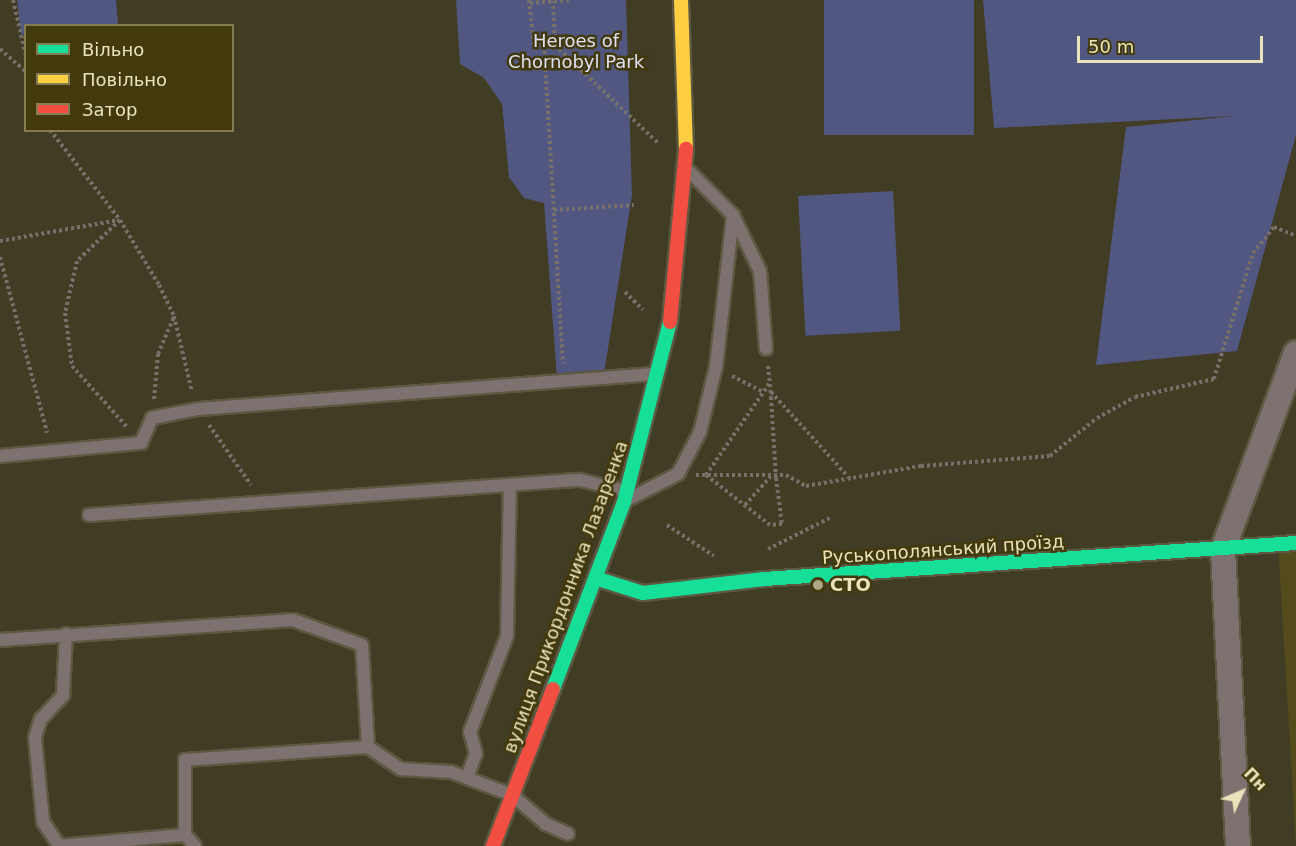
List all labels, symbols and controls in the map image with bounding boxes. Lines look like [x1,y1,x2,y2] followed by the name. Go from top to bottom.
[24,24,234,132] legend
[1080,24,1266,62] scale bar
[508,31,644,74] park label: Heroes of Chornobyl Park
[1088,36,1134,57] text: 50 m
[82,39,144,60] text: Вільно
[82,69,167,90] text: Повільно
[82,99,138,120] text: Затор
[499,438,633,756] street label: вулиця Прикордонника Лазаренка
[821,531,1065,569] street label: Руськополянський проїзд
[830,574,871,596] place label: СТО
[811,578,825,592] marker: СТО
[1212,762,1272,822] north arrow
[1240,764,1271,795] text: Пн

